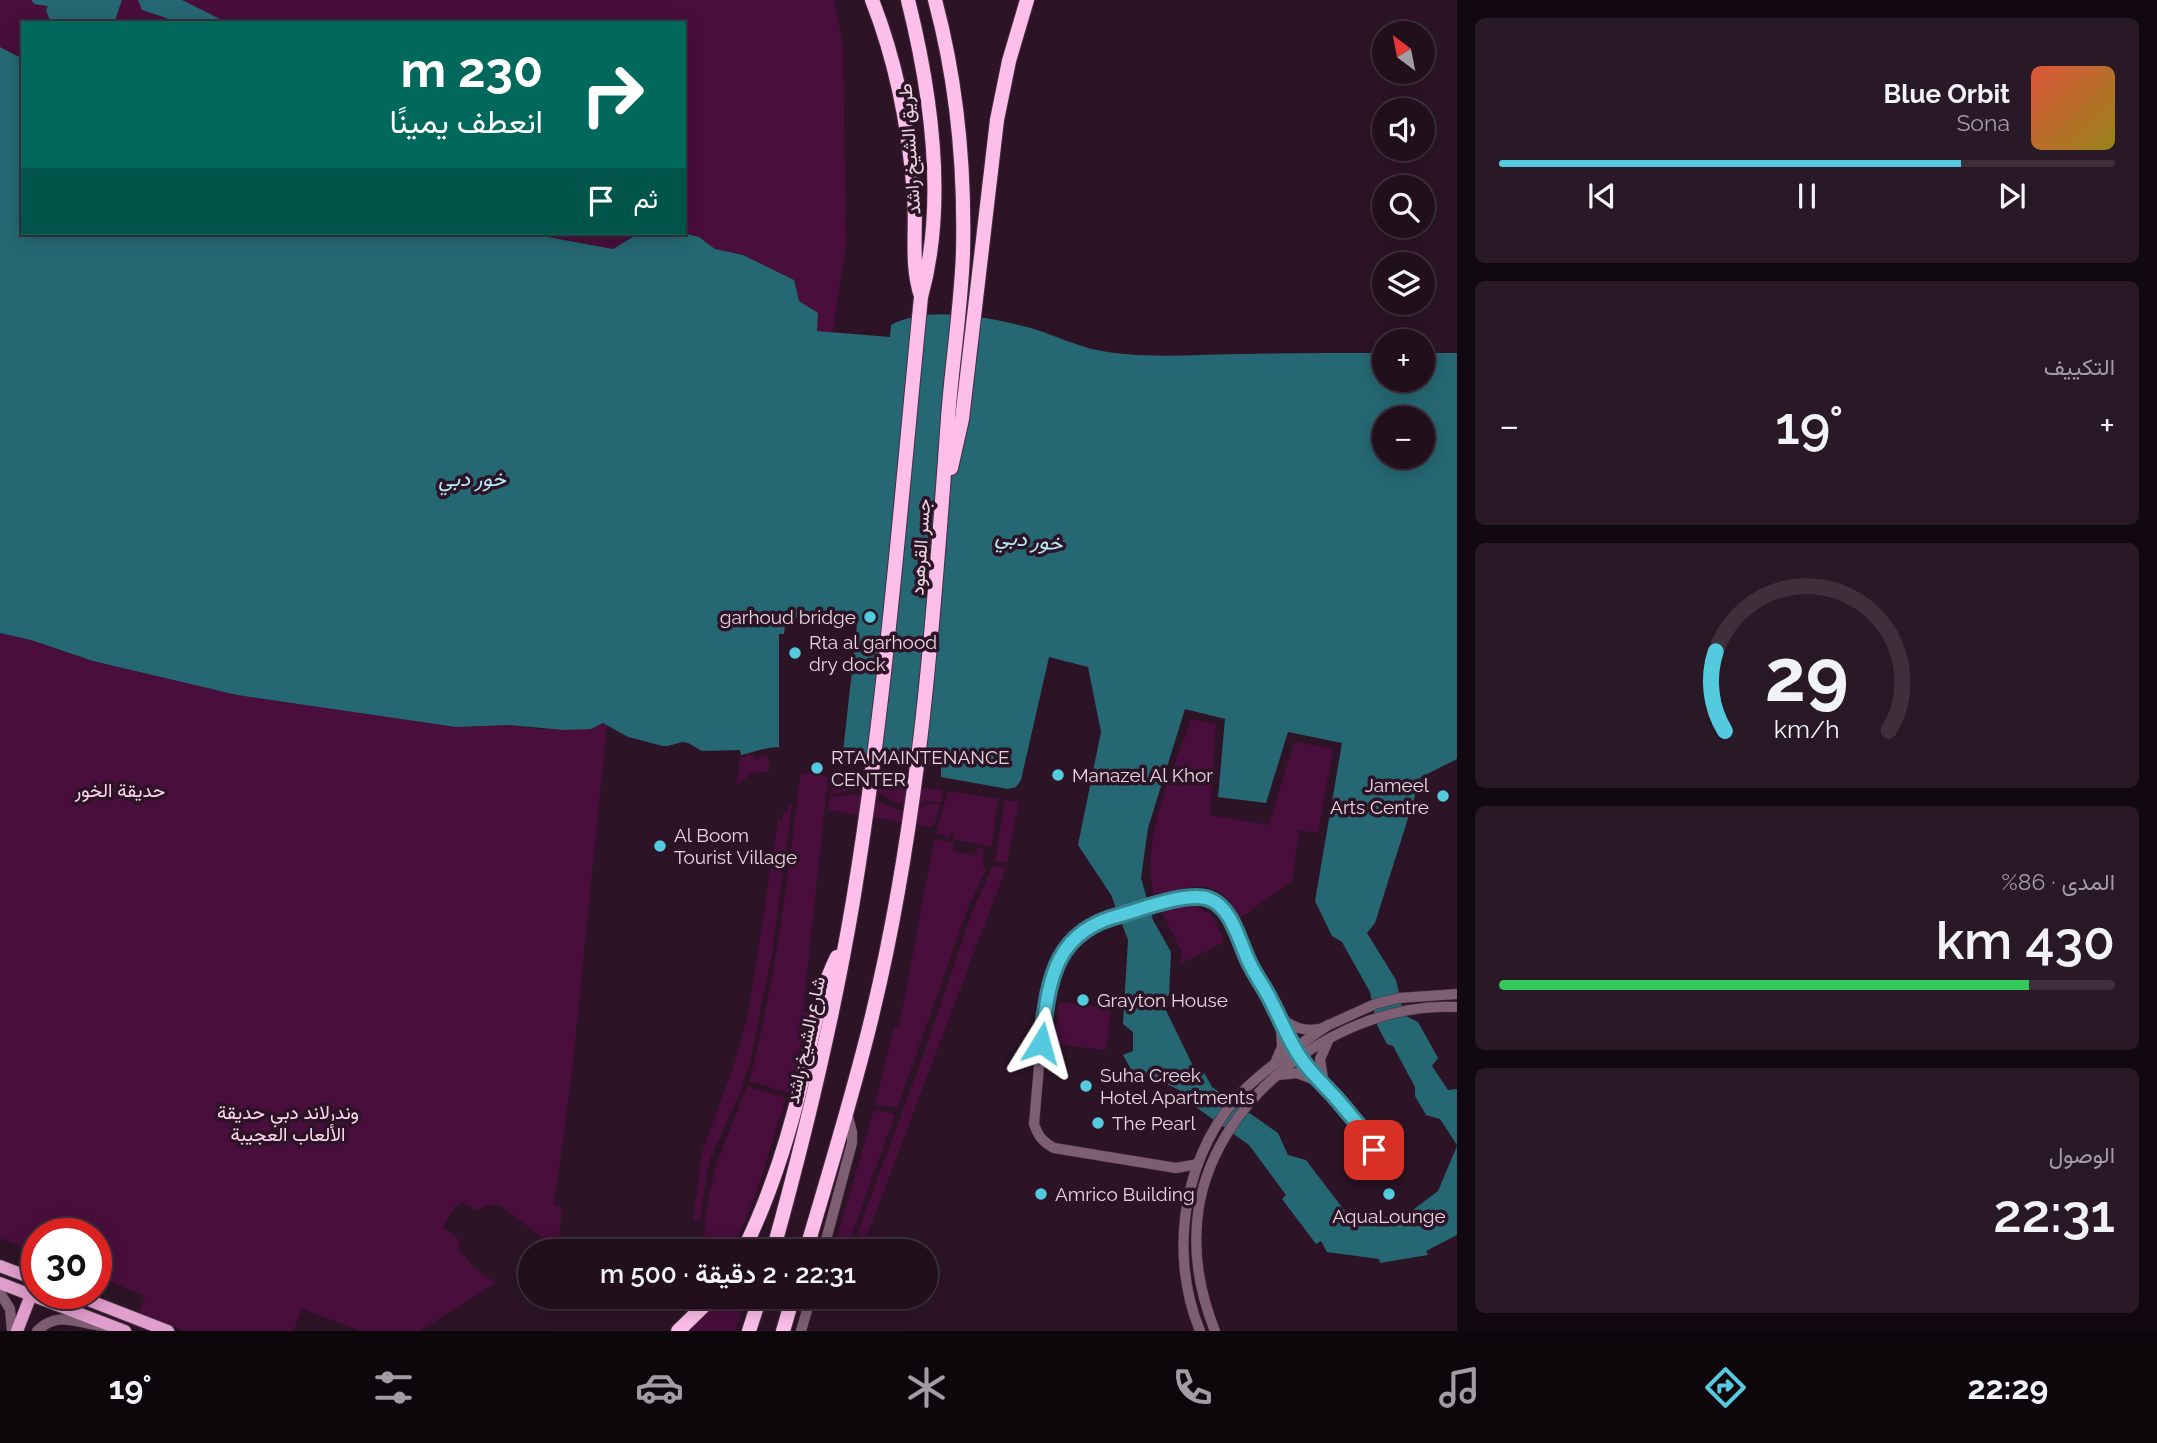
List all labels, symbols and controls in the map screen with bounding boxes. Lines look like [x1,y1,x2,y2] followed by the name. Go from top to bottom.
[1372,21,1435,84] north arrow
[1372,21,1435,469] map controls
[401,41,543,98] text: 230 m
[567,49,658,140] icon: right
[1884,79,2010,109] text: Blue Orbit
[893,82,928,215] street label: طريق الشيخ راشد
[1372,98,1435,161] button: sound
[390,103,543,140] text: انعطف يمينًا
[1956,109,2010,136] text: Sona
[1372,175,1435,238] button: search
[1583,177,1621,215] icon: previous
[1788,177,1826,215] icon: pause
[1993,177,2031,215] icon: next
[582,182,620,220] icon: arrive
[634,184,658,214] text: ثم
[1372,252,1435,315] button: layers
[1372,329,1435,392] button: +
[2044,353,2115,380] text: التكييف
[1775,395,1843,456] text: 19°
[1499,403,1519,448] text: −
[2099,403,2115,448] text: +
[1372,406,1435,469] button: −
[438,466,507,496] water label: خور دبي
[906,498,935,596] street label: جسر القرهود
[993,523,1065,561] water label: خور دبي
[720,606,856,628] place label: garhoud bridge
[862,609,878,625] marker: garhoud bridge
[809,631,937,675] place label: Rta al garhood dry dock
[1765,634,1849,719] text: 29
[787,645,803,661] marker: Rta al garhood dry dock
[1774,714,1840,744] text: km/h
[831,746,1010,790] place label: RTA MAINTENANCE CENTER
[809,760,825,776] marker: RTA MAINTENANCE CENTER
[1072,764,1213,786] place label: Manazel Al Khor
[1050,767,1066,783] marker: Manazel Al Khor
[1330,774,1430,818] place label: Jameel Arts Centre
[74,779,165,802] park label: حديقة الخور
[1435,788,1451,804] marker: Jameel Arts Centre
[674,824,797,868] place label: Al Boom Tourist Village
[652,838,668,854] marker: Al Boom Tourist Village
[2001,868,2115,895] text: المدى · 86%
[1936,910,2115,971] text: 430 km
[781,974,832,1106] street label: شارع الشيخ راشد
[1097,989,1228,1011] place label: Grayton House
[1075,992,1091,1008] marker: Grayton House
[1004,1006,1078,1080] position arrow
[1100,1064,1254,1108] place label: Suha Creek Hotel Apartments
[1078,1078,1094,1094] marker: Suha Creek Hotel Apartments
[217,1101,359,1146] park label: وندرلاند دبي حديقة الألعاب العجيبة
[1112,1112,1196,1134] place label: The Pearl
[1090,1115,1106,1131] marker: The Pearl
[1344,1120,1404,1180] pin
[1355,1131,1393,1169] icon: arrive
[2049,1141,2115,1168] text: الوصول
[1055,1183,1195,1205] place label: Amrico Building
[1993,1183,2115,1244] text: 22:31
[1033,1186,1049,1202] marker: Amrico Building
[1381,1186,1397,1202] marker: AquaLounge
[1332,1205,1446,1227] place label: AquaLounge
[21,1218,112,1309] speed limit sign: 30
[600,1259,856,1289] text: 22:31 · 2 دقيقة · 500 m
[369,1363,418,1412] icon: filters
[635,1363,684,1412] icon: car
[902,1363,951,1412] icon: climate
[1168,1363,1217,1412] icon: phone
[1435,1363,1484,1412] icon: music
[1701,1363,1750,1412] icon: directions
[109,1369,152,1406] text: 19°
[1967,1369,2048,1406] text: 22:29

